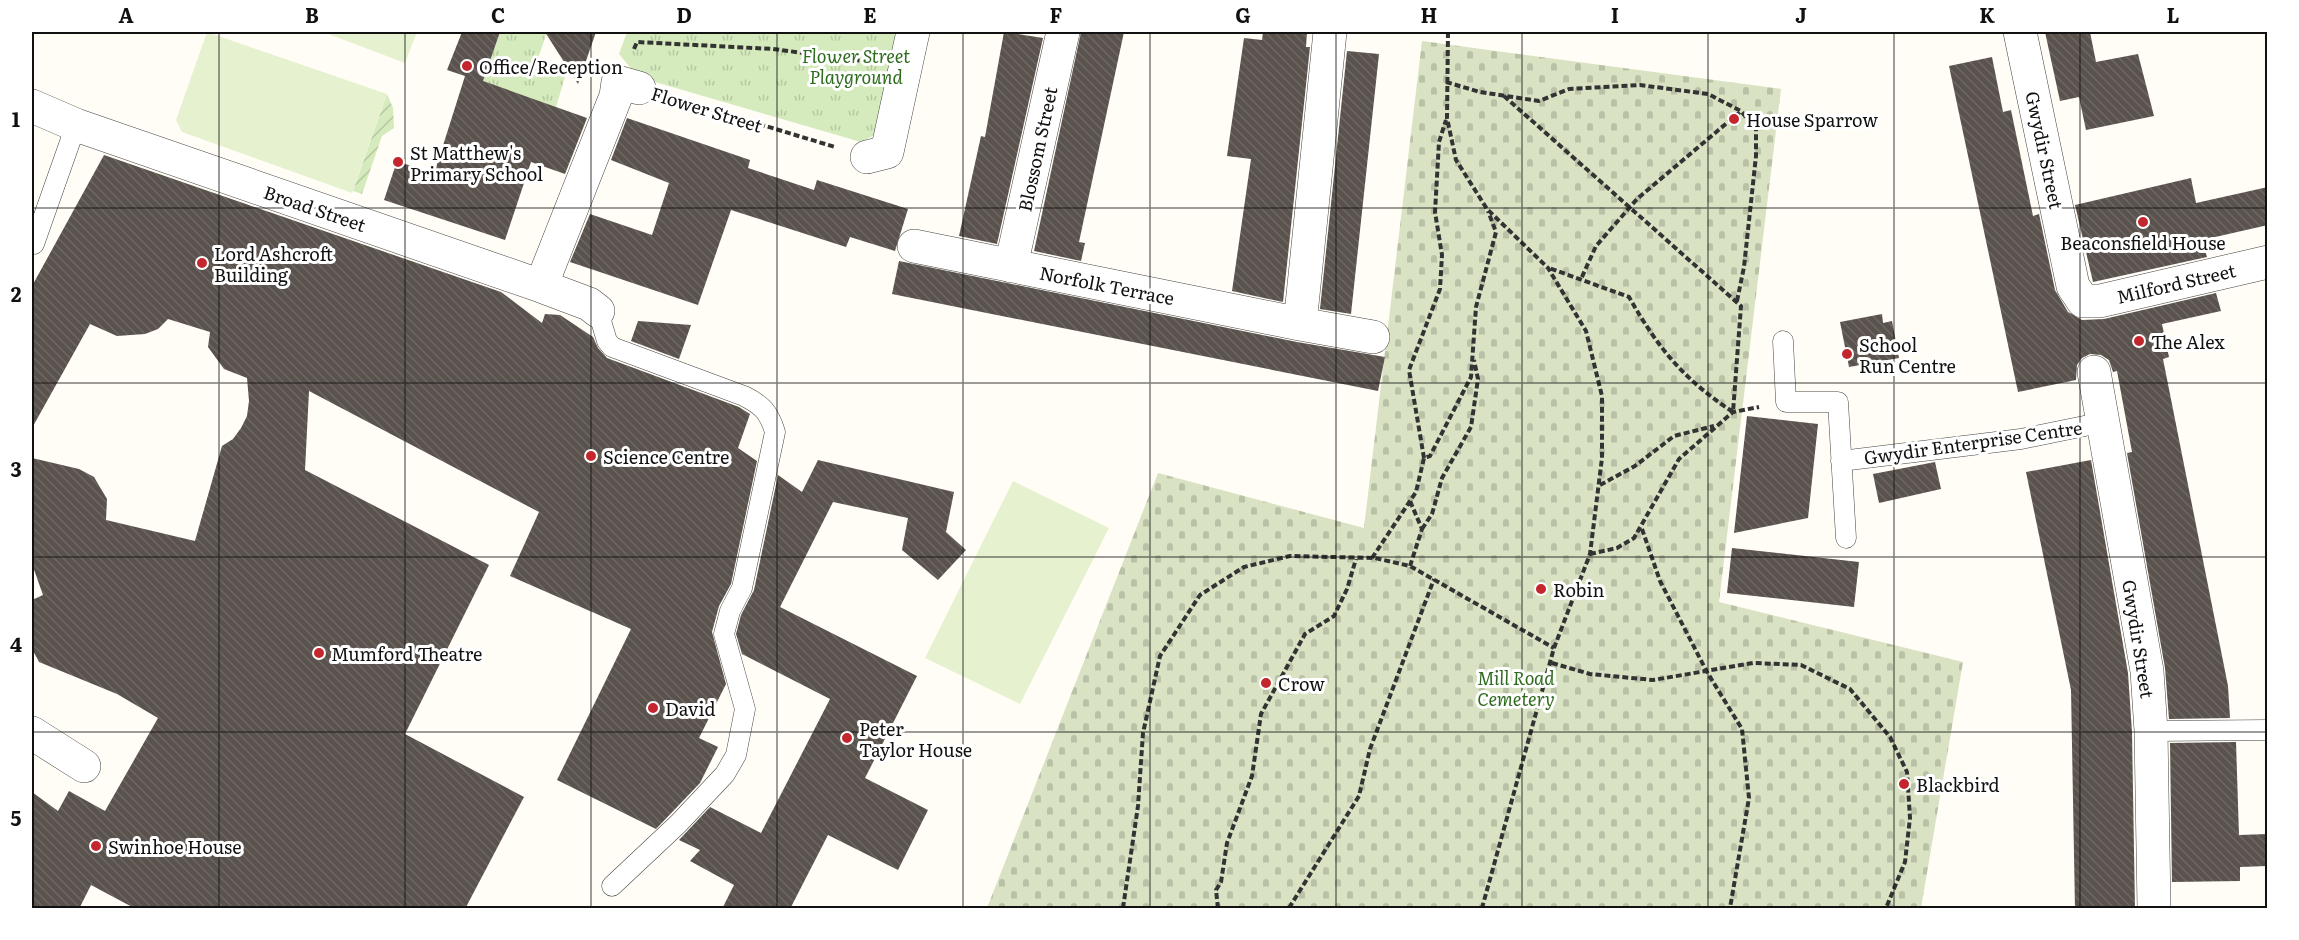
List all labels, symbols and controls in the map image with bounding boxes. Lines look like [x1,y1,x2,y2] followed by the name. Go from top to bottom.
[118,0,134,29] text: A
[305,0,319,29] text: B
[491,0,505,29] text: C
[676,0,692,29] text: D
[863,0,877,29] text: E
[1050,0,1063,29] text: F
[1235,0,1251,29] text: G
[1421,0,1437,29] text: H
[1611,0,1619,29] text: I
[1795,0,1807,29] text: J
[1979,0,1995,29] text: K
[2167,0,2180,29] text: L
[802,42,910,90] park label: Flower Street Playground
[479,53,623,80] place label: Office/Reception
[460,59,474,73] marker: Office/Reception
[648,79,767,139] street label: Flower Street
[1011,83,1064,214] street label: Blossom Street
[2019,89,2071,212] street label: Gwydir Street
[12,103,20,133] text: 1
[1746,106,1878,133] place label: House Sparrow
[1727,112,1741,126] marker: House Sparrow
[410,139,543,187] place label: St Matthew's Primary School
[391,155,405,169] marker: St Matthew's Primary School
[260,178,370,238] street label: Broad Street
[2136,215,2150,229] marker: Beaconsfield House
[2060,229,2226,256] place label: Beaconsfield House
[214,240,334,288] place label: Lord Ashcroft Building
[195,256,209,270] marker: Lord Ashcroft Building
[2114,256,2239,310] street label: Milford Street
[1037,259,1177,311] street label: Norfolk Terrace
[11,278,22,308] text: 2
[2151,328,2225,355] place label: The Alex
[1859,331,1956,379] place label: School Run Centre
[2132,334,2146,348] marker: The Alex
[1840,347,1854,361] marker: School Run Centre
[1862,413,2084,471] street label: Gwydir Enterprise Centre
[603,443,729,470] place label: Science Centre
[584,449,598,463] marker: Science Centre
[10,453,22,483] text: 3
[1553,576,1604,603] place label: Robin
[2116,578,2162,701] street label: Gwydir Street
[1534,582,1548,596] marker: Robin
[10,628,22,658] text: 4
[331,640,482,667] place label: Mumford Theatre
[312,646,326,660] marker: Mumford Theatre
[1477,664,1555,712] park label: Mill Road Cemetery
[1278,670,1325,697] place label: Crow
[1259,676,1273,690] marker: Crow
[665,695,715,722] place label: David
[646,701,660,715] marker: David
[859,715,972,763] place label: Peter Taylor House
[840,731,854,745] marker: Peter Taylor House
[1916,771,2000,798] place label: Blackbird
[1897,777,1911,791] marker: Blackbird
[11,802,22,832] text: 5
[108,833,242,860] place label: Swinhoe House
[89,839,103,853] marker: Swinhoe House

